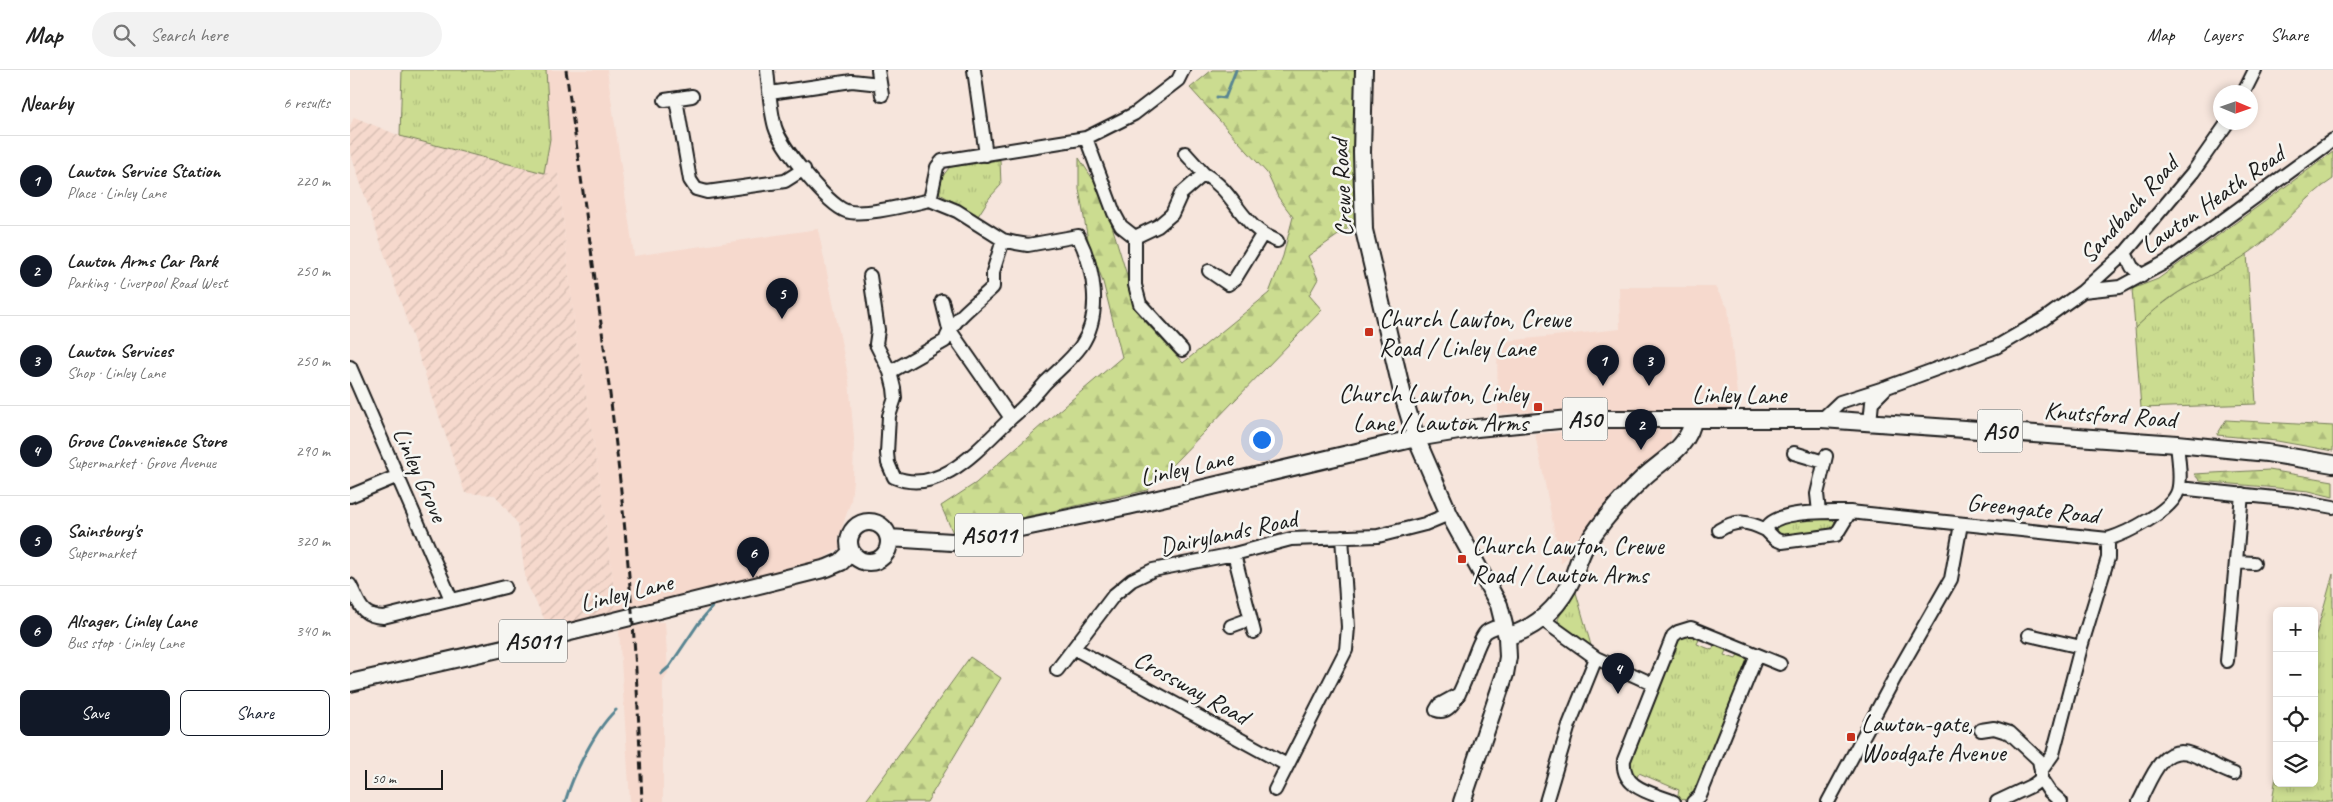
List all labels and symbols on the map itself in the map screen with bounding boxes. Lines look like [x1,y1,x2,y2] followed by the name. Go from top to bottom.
[2213,85,2258,130] north arrow
[1323,135,1361,238] street label: Crewe Road
[2134,136,2293,261] street label: Lawton Heath Road
[2072,147,2188,270] street label: Sandbach Road
[766,278,798,319] pin: 5
[1379,303,1572,364] place label: Church Lawton, Crewe Road / Linley Lane
[1363,326,1375,338] marker: Church Lawton, Crewe Road / Linley Lane
[1587,345,1619,386] pin: 1
[1633,345,1665,386] pin: 3
[1339,378,1530,439] place label: Church Lawton, Linley Lane / Lawton Arms
[1692,379,1788,411] street label: Linley Lane
[2043,394,2181,436] street label: Knutsford Road
[1562,398,1608,440] road number: A50
[1532,401,1544,413] marker: Church Lawton, Linley Lane / Lawton Arms
[1625,409,1657,450] pin: 2
[1978,410,2022,452] road number: A50
[385,422,456,528] street label: Linley Grove
[1249,427,1275,453] your location
[1137,441,1237,494] street label: Linley Lane
[1965,486,2105,532] street label: Greengate Road
[1157,502,1304,563] street label: Dairylands Road
[955,514,1023,556] road number: A5011
[1472,530,1665,591] place label: Church Lawton, Crewe Road / Lawton Arms
[737,537,769,578] pin: 6
[1456,553,1468,565] marker: Church Lawton, Crewe Road / Lawton Arms
[577,566,678,620] street label: Linley Lane
[499,620,567,662] road number: A5011
[1128,643,1258,734] street label: Crossway Road
[1602,653,1634,694] pin: 4
[1861,708,2007,769] place label: Lawton-gate, Woodgate Avenue
[1845,731,1857,743] marker: Lawton-gate, Woodgate Avenue
[365,767,442,790] scale bar

